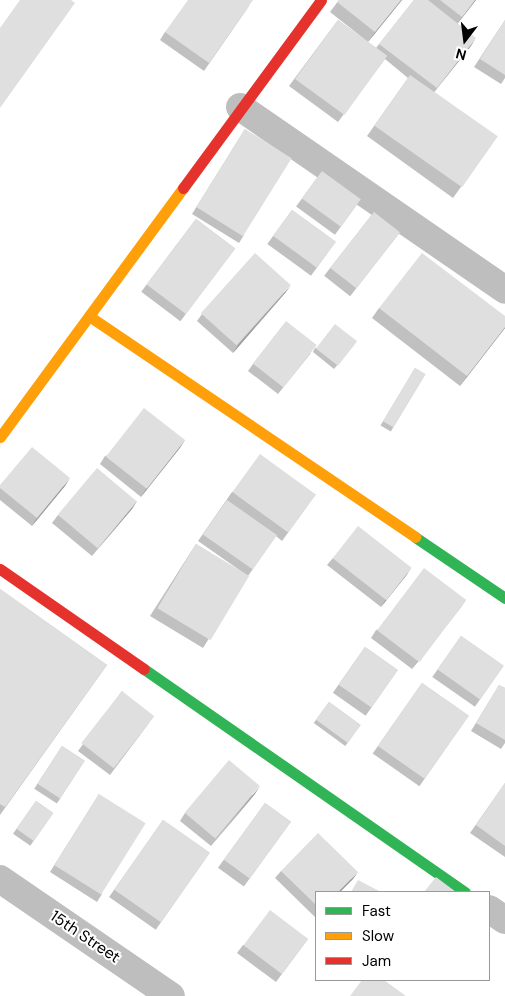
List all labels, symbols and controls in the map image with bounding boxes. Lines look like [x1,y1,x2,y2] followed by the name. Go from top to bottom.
[440,15,490,65] north arrow
[454,44,468,65] text: N
[315,891,490,981] legend
[362,901,391,921] text: Fast
[47,907,123,967] street label: 15th Street
[362,926,394,946] text: Slow
[362,951,391,971] text: Jam

